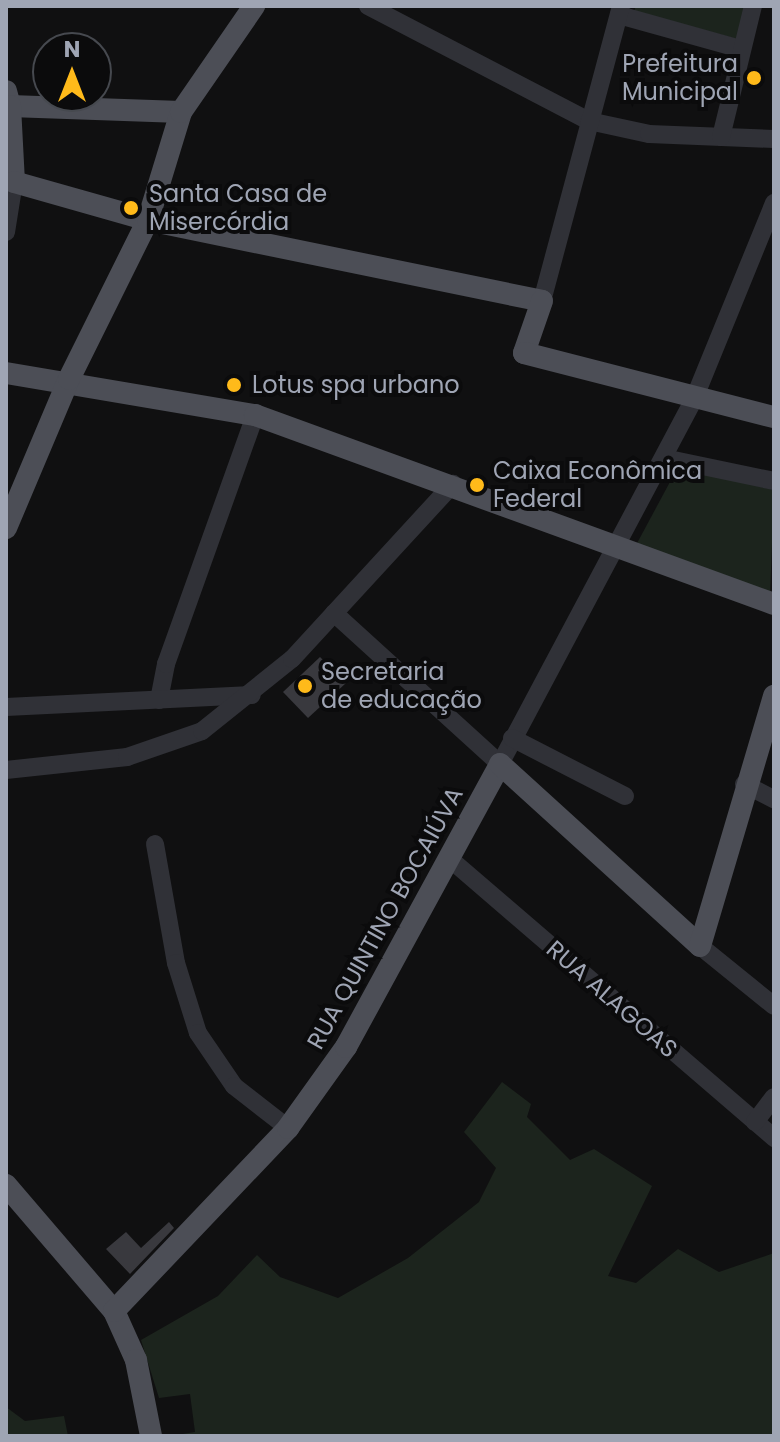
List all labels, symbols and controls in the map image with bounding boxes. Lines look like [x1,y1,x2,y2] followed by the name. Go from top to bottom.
[32,32,112,112] north arrow
[64,34,80,65] text: N
[622,50,738,106] place label: Prefeitura Municipal
[745,69,763,87] marker: Prefeitura Municipal
[149,180,327,236] place label: Santa Casa de Misercórdia
[120,197,142,219] marker: Santa Casa de Misercórdia
[252,371,460,399] place label: Lotus spa urbano
[223,374,245,396] marker: Lotus spa urbano
[493,457,702,513] place label: Caixa Econômica Federal
[468,476,486,494] marker: Caixa Econômica Federal
[321,658,482,714] place label: Secretaria de educação
[296,677,314,695] marker: Secretaria de educação
[301,782,469,1054] street label: RUA QUINTINO BOCAIÚVA
[541,934,683,1064] street label: RUA ALAGOAS

